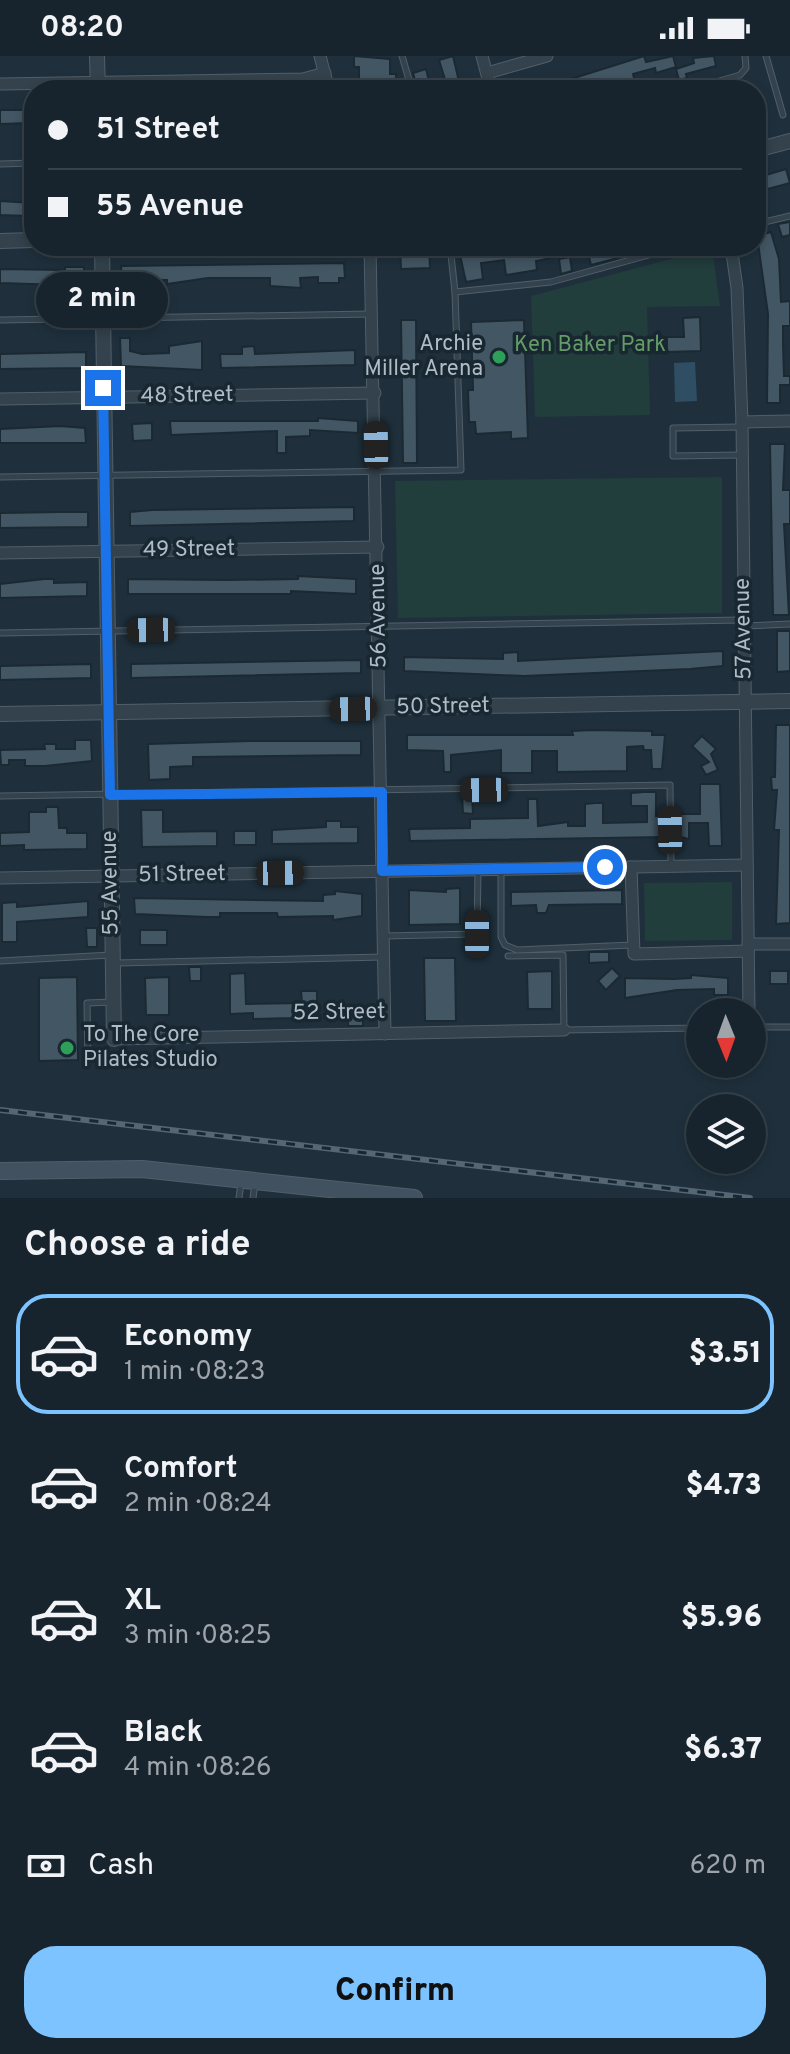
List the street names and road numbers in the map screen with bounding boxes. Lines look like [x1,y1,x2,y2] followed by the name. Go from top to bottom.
[140,382,234,410] street label: 48 Street
[143,536,235,564] street label: 49 Street
[365,563,393,669] street label: 56 Avenue
[730,578,758,680] street label: 57 Avenue
[396,693,490,721] street label: 50 Street
[97,830,125,936] street label: 55 Avenue
[138,861,226,889] street label: 51 Street
[292,999,386,1027] street label: 52 Street

